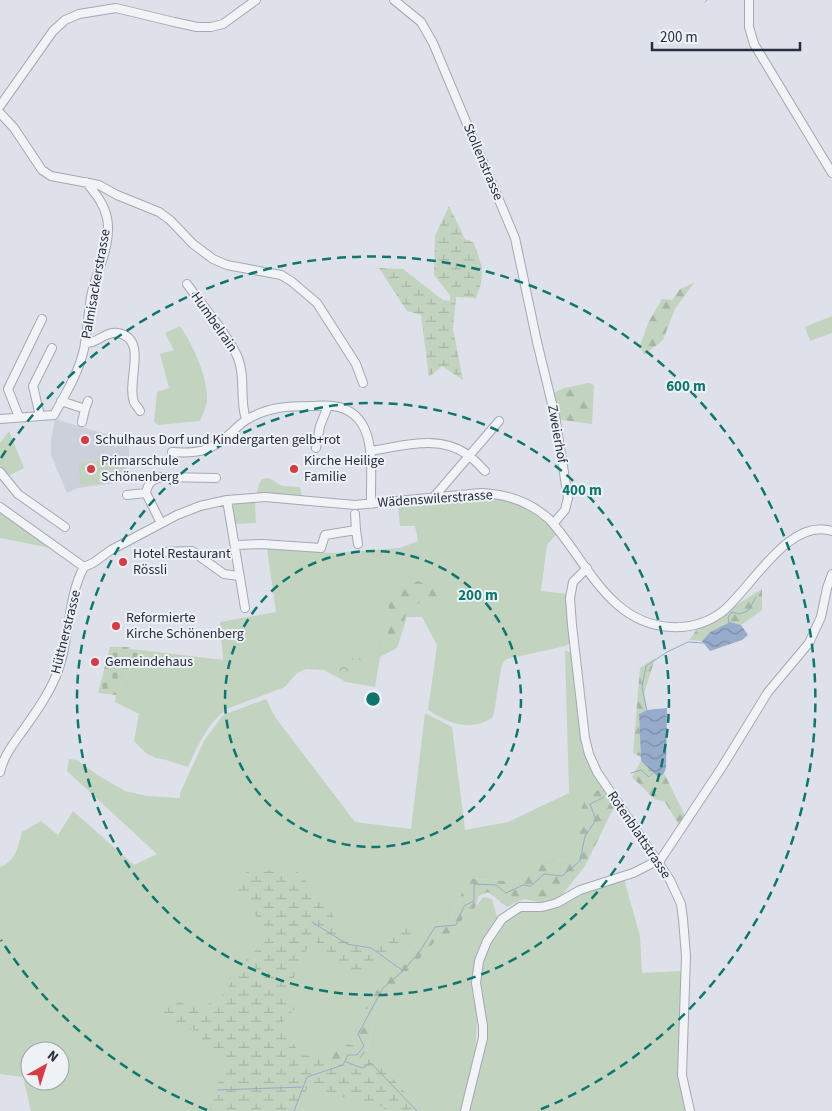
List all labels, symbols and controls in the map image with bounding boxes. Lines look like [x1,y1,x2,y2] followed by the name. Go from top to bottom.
[652,20,800,52] scale bar
[660,27,698,48] text: 200 m
[458,121,508,204] street label: Stollenstrasse
[76,227,116,341] street label: Palmisackerstrasse
[186,288,242,356] street label: Humbelrain
[666,376,706,397] text: 600 m
[542,403,572,466] street label: Zweierhof
[95,430,341,450] place label: Schulhaus Dorf und Kindergarten gelb+rot
[79,434,91,446] marker: Schulhaus Dorf und Kindergarten gelb+rot
[101,451,179,487] place label: Primarschule Schönenberg
[304,451,384,487] place label: Kirche Heilige Familie
[85,463,97,475] marker: Primarschule Schönenberg
[288,463,300,475] marker: Kirche Heilige Familie
[562,480,602,501] text: 400 m
[377,485,493,513] street label: Wädenswilerstrasse
[133,544,231,580] place label: Hotel Restaurant Rössli
[117,556,129,568] marker: Hotel Restaurant Rössli
[458,585,498,606] text: 200 m
[46,588,86,676] street label: Hüttnerstrasse
[126,608,244,644] place label: Reformierte Kirche Schönenberg
[110,620,122,632] marker: Reformierte Kirche Schönenberg
[105,652,193,672] place label: Gemeindehaus
[89,656,101,668] marker: Gemeindehaus
[364,690,382,708] centre of rings
[602,787,676,883] street label: Rotenblattstrasse
[20,1041,70,1091] north arrow
[43,1046,62,1067] text: N

